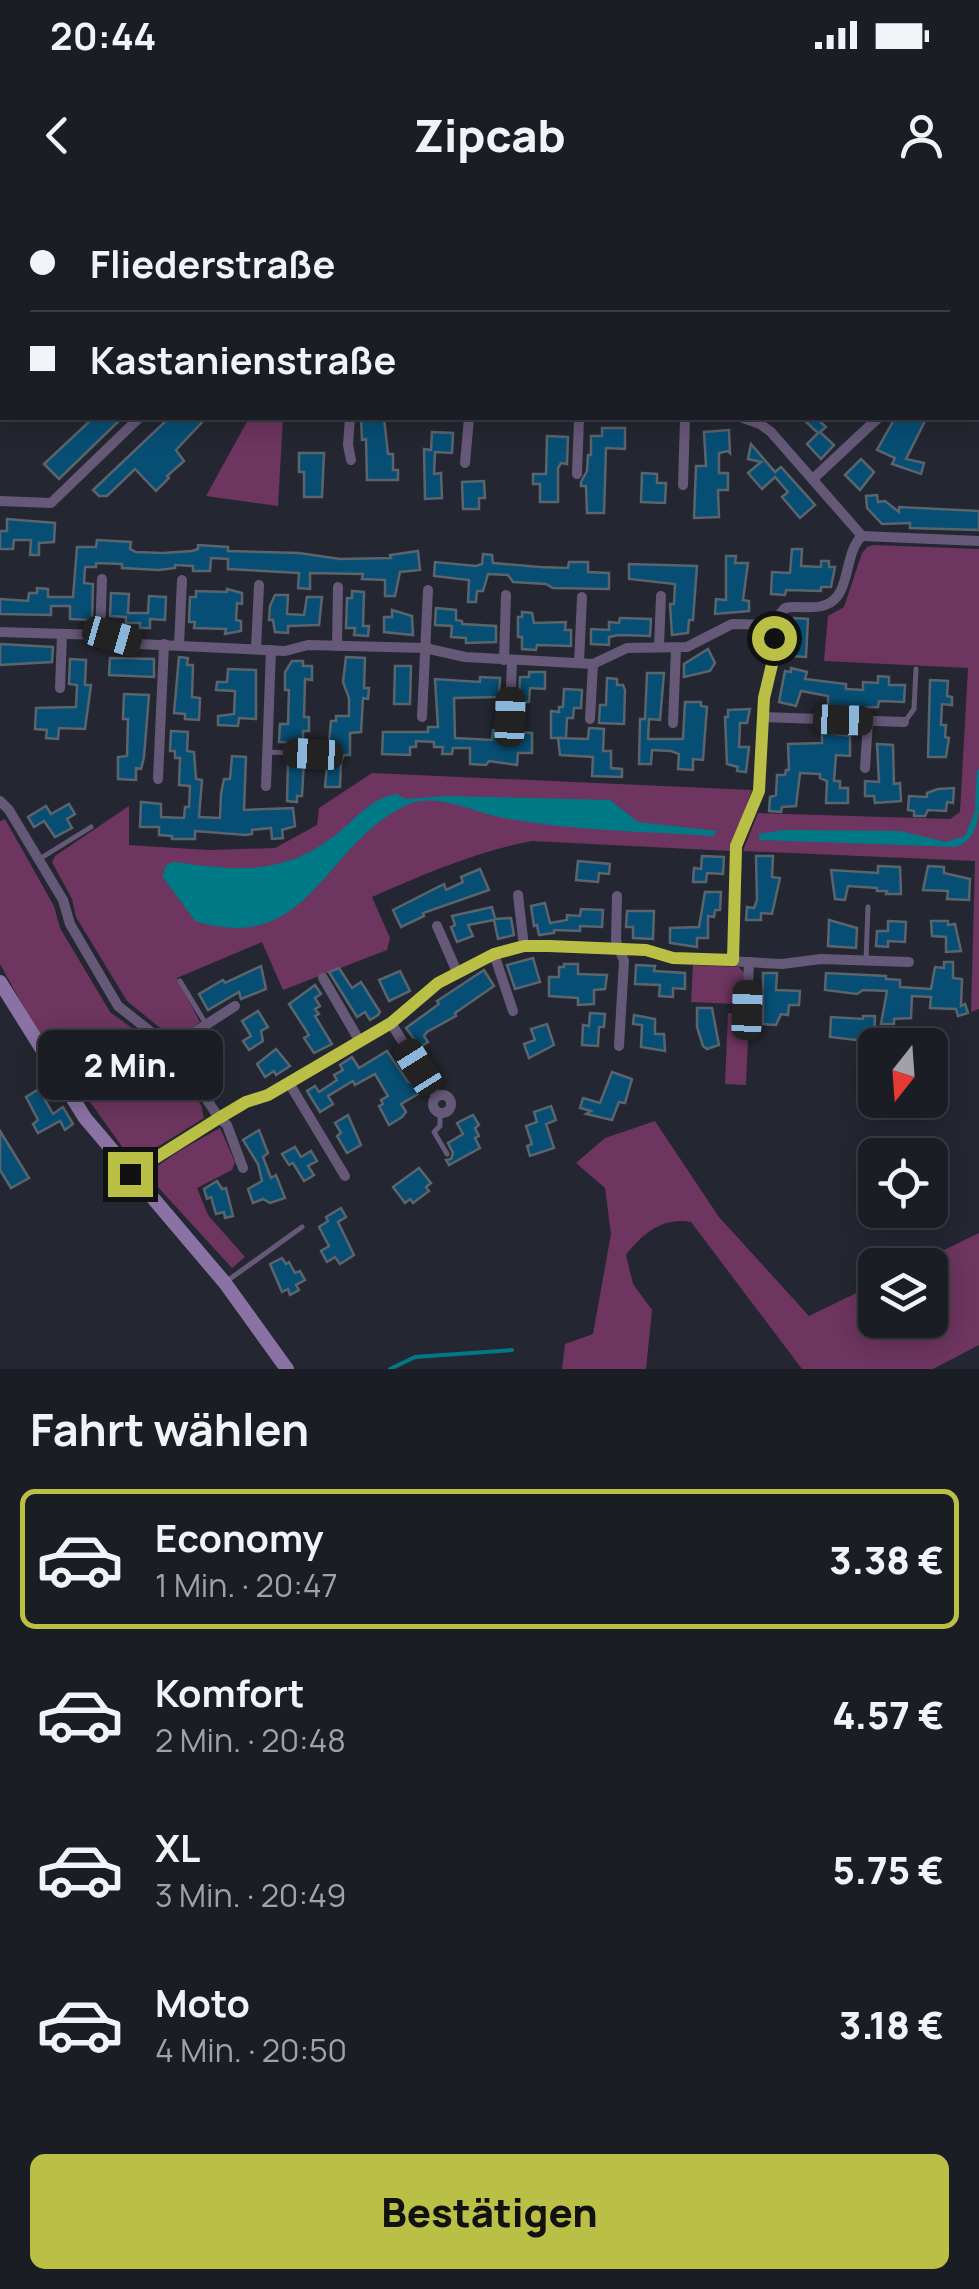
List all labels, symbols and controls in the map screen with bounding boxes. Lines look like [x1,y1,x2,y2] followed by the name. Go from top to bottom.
[50,9,156,61] text: 20:44
[413,104,566,166] text: Zipcab
[30,108,85,163] icon: back
[894,108,949,163] icon: person
[90,237,335,289] text: Fliederstraße
[90,333,396,385] text: Kastanienstraße
[79,613,145,659] car
[752,616,797,661] route start
[494,686,526,748] car
[812,704,874,736] car
[282,737,344,771] car
[731,979,763,1041] car
[858,1028,948,1118] north arrow
[858,1028,948,1338] map controls
[38,1029,222,1099] callout: 2 Min.
[389,1034,447,1100] car
[84,1043,177,1087] text: 2 Min.
[858,1138,948,1228] button: locate
[108,1152,153,1197] route end
[858,1248,948,1338] button: layers
[30,1398,309,1460] text: Fahrt wählen
[155,1511,324,1563] text: Economy
[35,1514,125,1604] icon: car
[829,1533,944,1585] text: 3.38 €
[155,1563,338,1607] text: 1 Min. · 20:47
[155,1666,304,1718] text: Komfort
[35,1669,125,1759] icon: car
[832,1688,944,1740] text: 4.57 €
[155,1718,346,1762] text: 2 Min. · 20:48
[155,1821,200,1873] text: XL
[35,1824,125,1914] icon: car
[832,1843,944,1895] text: 5.75 €
[155,1873,346,1917] text: 3 Min. · 20:49
[155,1976,250,2028] text: Moto
[35,1979,125,2069] icon: car
[839,1998,944,2050] text: 3.18 €
[155,2028,347,2072] text: 4 Min. · 20:50
[30,2154,949,2269] button: Bestätigen

